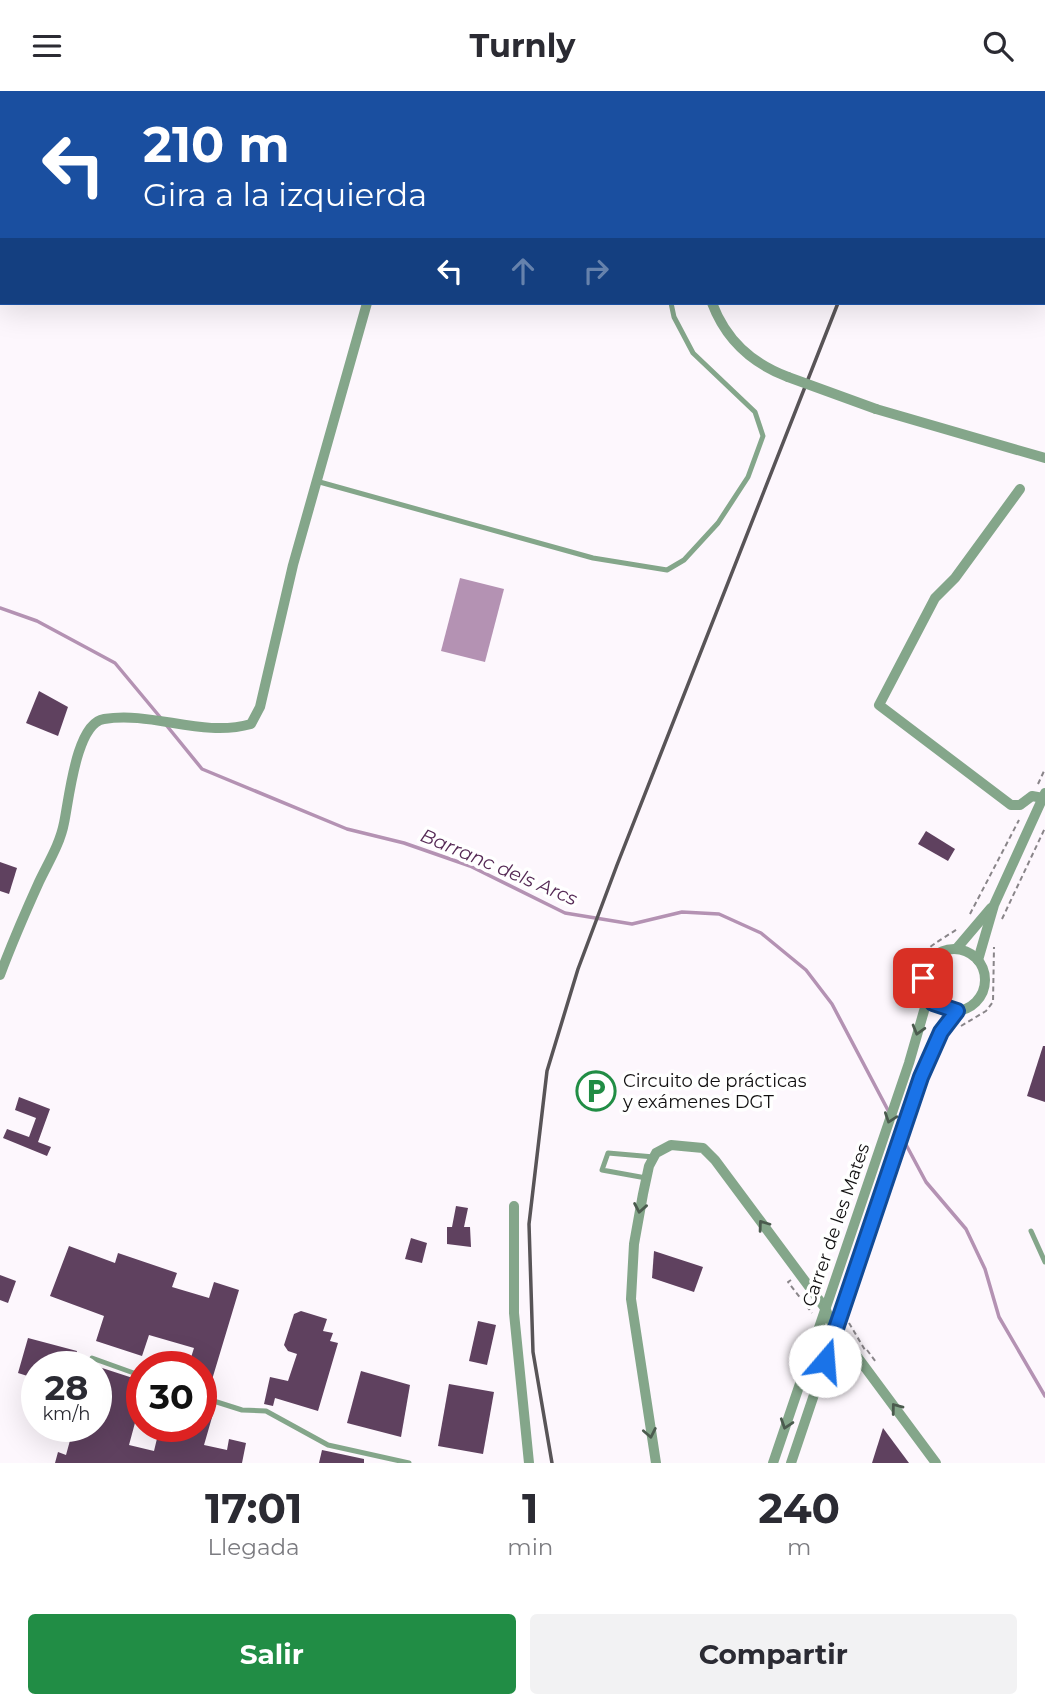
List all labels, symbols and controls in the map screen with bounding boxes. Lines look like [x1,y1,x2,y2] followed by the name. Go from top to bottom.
[470,26,575,65] text: Turnly
[28,27,66,65] icon: menu
[979,27,1017,65] icon: search
[143,115,290,174] text: 210 m
[28,119,119,210] icon: left
[143,175,427,214] text: Gira a la izquierda
[431,252,469,290] icon: left
[504,252,542,290] icon: ahead
[577,252,615,290] icon: right
[417,824,581,910] water label: Barranc dels Arcs
[893,948,953,1008] pin
[904,959,942,997] icon: arrive
[912,1023,927,1035] one-way arrow
[575,1070,617,1112] parking icon: Circuito de prácticas y exámenes DGT
[622,1070,807,1113] place label: Circuito de prácticas y exámenes DGT
[884,1111,898,1124] one-way arrow
[798,1140,874,1310] street label: Carrer de les Mates
[634,1202,649,1214] one-way arrow
[759,1220,771,1233] one-way arrow
[788,1324,862,1398] position arrow
[126,1351,217,1442] speed limit sign: 30
[45,1366,88,1409] text: 28
[42,1403,91,1425] text: km/h
[892,1403,904,1416] one-way arrow
[780,1417,794,1429] one-way arrow
[641,1427,656,1439] one-way arrow
[205,1482,302,1534] text: 17:01
[522,1482,539,1534] text: 1
[758,1482,840,1534] text: 240
[208,1533,300,1561] text: Llegada
[507,1533,553,1561] text: min
[787,1533,811,1561] text: m
[28,1614,516,1694] button: Salir
[530,1614,1017,1694] button: Compartir

